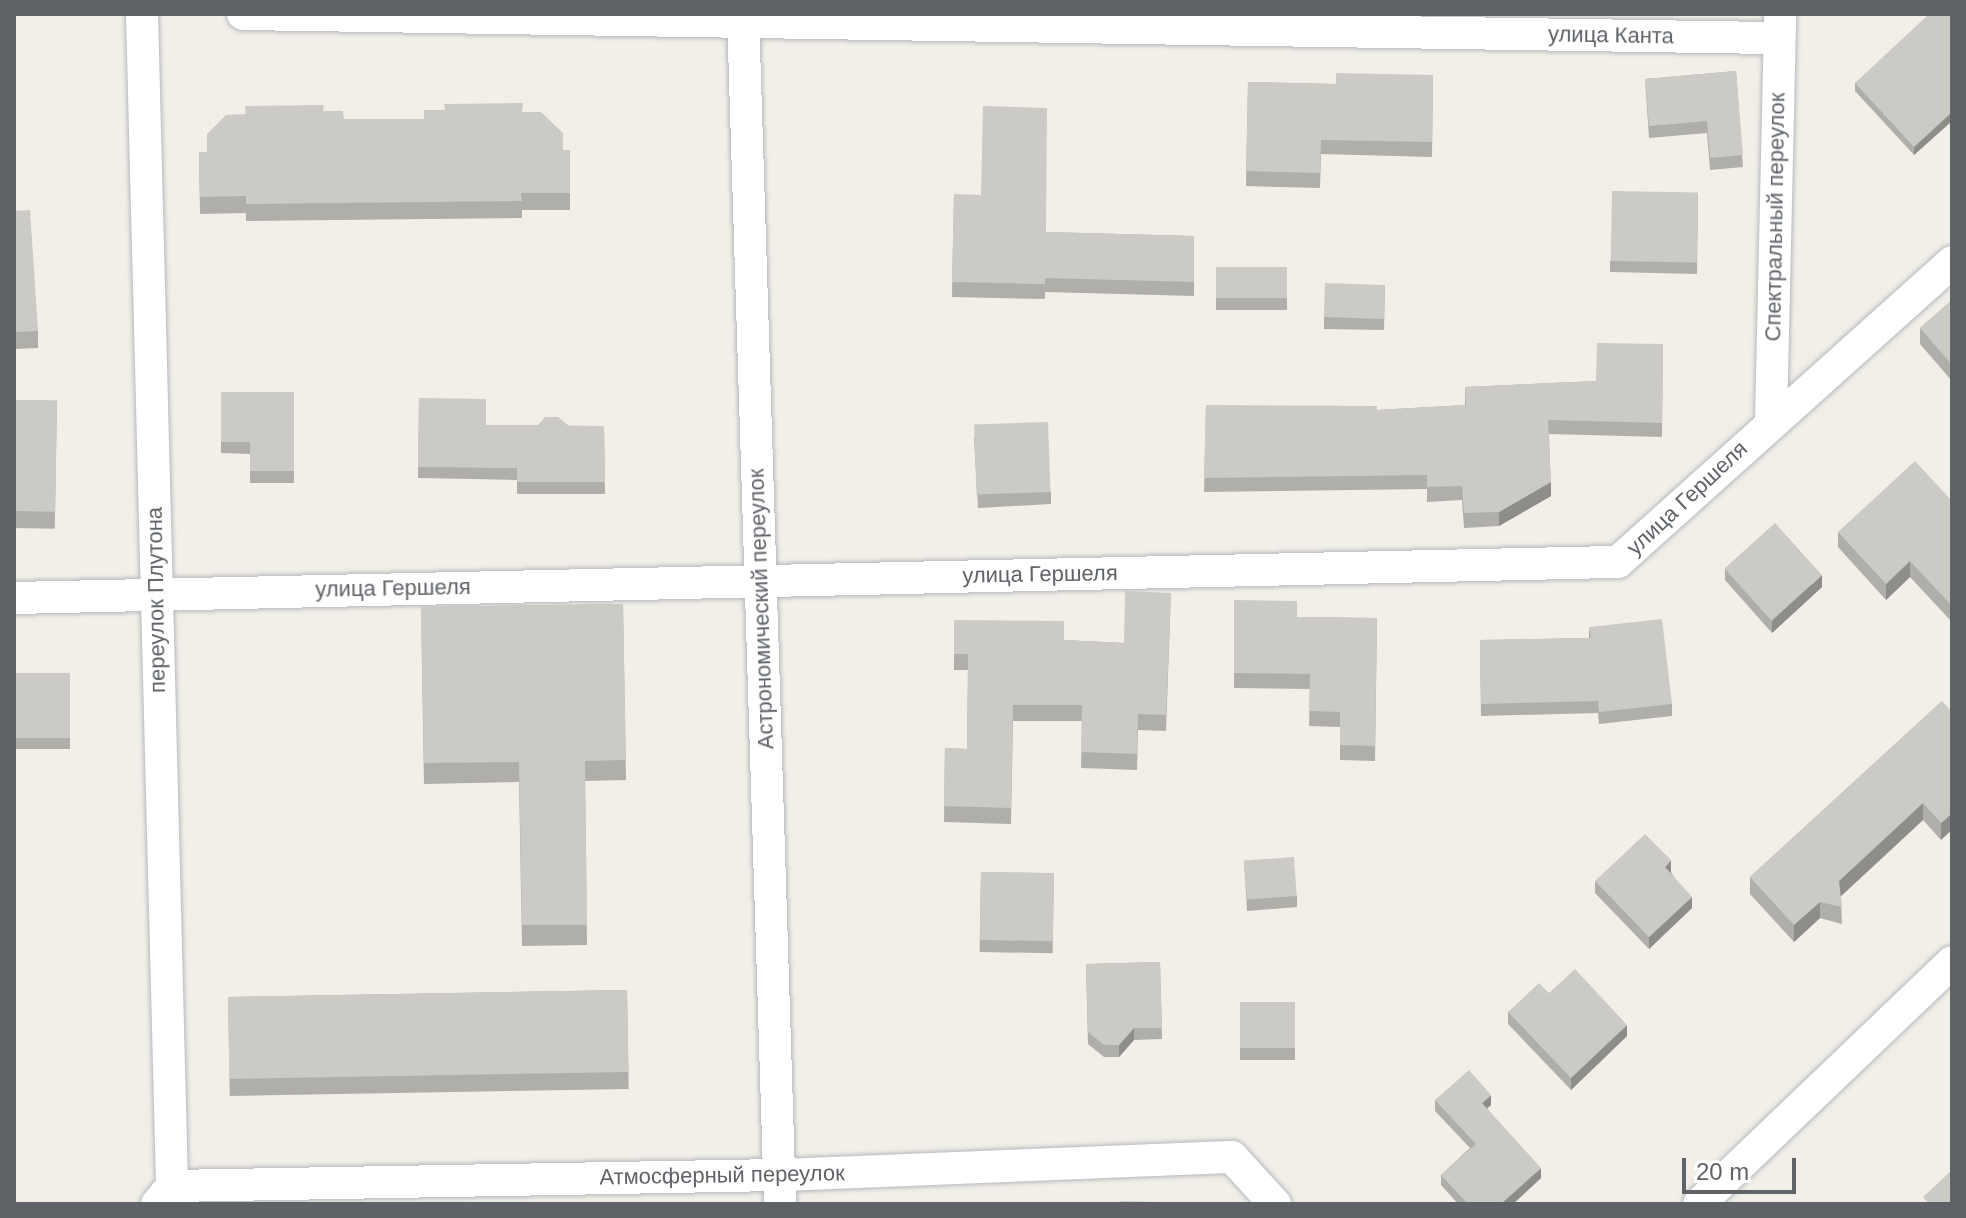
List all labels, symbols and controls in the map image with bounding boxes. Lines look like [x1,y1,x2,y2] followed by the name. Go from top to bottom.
[1548,21,1674,49] street label: улица Канта
[1760,92,1790,342] street label: Спектральный переулок
[1621,435,1753,561] street label: улица Гершеля
[743,468,779,750] street label: Астрономический переулок
[141,507,171,693] street label: переулок Плутона
[962,559,1118,589] street label: улица Гершеля
[315,573,471,603] street label: улица Гершеля
[1686,1142,1800,1192] scale bar
[1696,1158,1749,1185] text: 20 m
[599,1160,845,1190] street label: Атмосферный переулок

